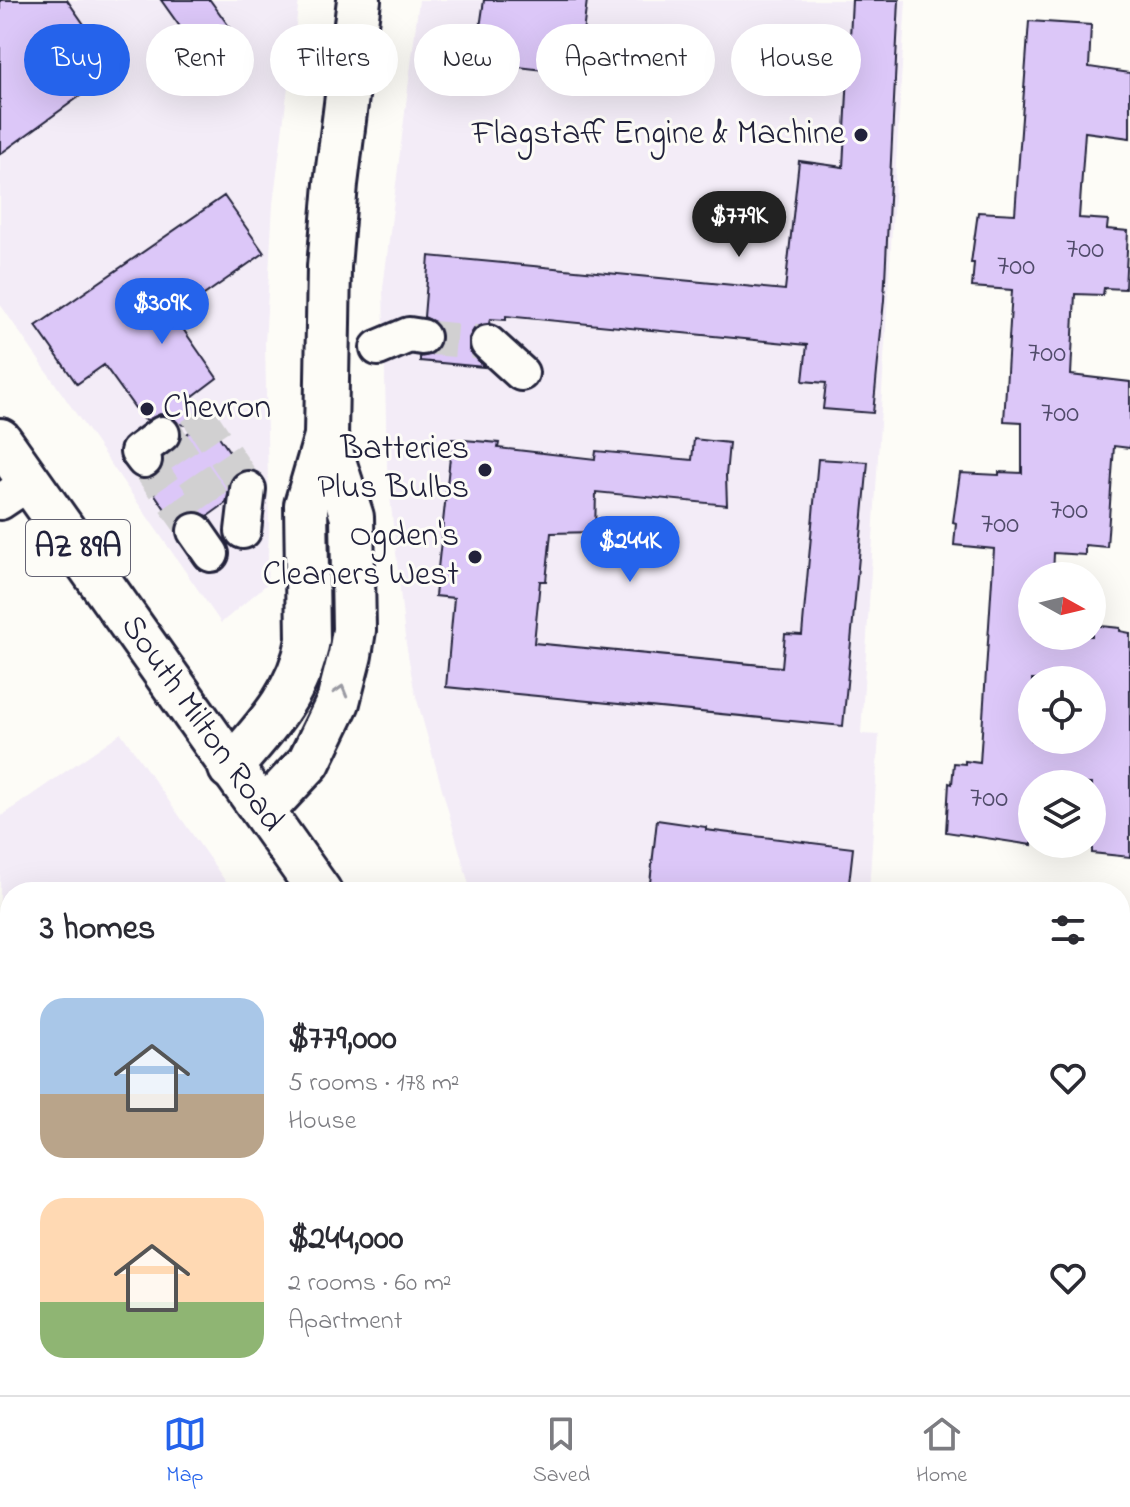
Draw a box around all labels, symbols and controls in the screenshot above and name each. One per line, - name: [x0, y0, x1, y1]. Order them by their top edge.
- chip: Buy: [24, 24, 130, 96]
- chip: Rent: [146, 24, 254, 96]
- chip: Filters: [270, 24, 398, 96]
- chip: New: [414, 24, 520, 96]
- chip: Apartment: [536, 24, 715, 96]
- chip: House: [731, 24, 861, 96]
- place label: Flagstaff Engine & Machine: [471, 110, 846, 160]
- marker: Flagstaff Engine & Machine: [852, 126, 870, 144]
- pin: $779K: [683, 191, 795, 259]
- text: $779K: [710, 198, 768, 236]
- house number: 700: [1066, 228, 1104, 272]
- house number: 700: [997, 245, 1035, 289]
- pin: $309K: [106, 278, 218, 346]
- text: $309K: [133, 285, 191, 323]
- house number: 700: [1028, 332, 1066, 376]
- place label: Chevron: [163, 384, 271, 434]
- house number: 700: [1041, 392, 1079, 436]
- marker: Chevron: [138, 400, 156, 418]
- place label: Batteries Plus Bulbs: [317, 425, 469, 514]
- marker: Batteries Plus Bulbs: [476, 461, 494, 479]
- house number: 700: [1050, 489, 1088, 533]
- house number: 700: [981, 503, 1019, 547]
- place label: Ogden's Cleaners West: [262, 512, 459, 601]
- pin: $244K: [574, 516, 686, 584]
- road number: AZ 89A: [26, 520, 130, 576]
- text: $244K: [599, 523, 661, 561]
- marker: Ogden's Cleaners West: [466, 548, 484, 566]
- north arrow: [1018, 562, 1106, 650]
- map controls: [1018, 562, 1106, 858]
- street label: South Milton Road: [107, 605, 295, 843]
- button: locate: [1018, 666, 1106, 754]
- one-way arrow: [331, 685, 348, 699]
- button: layers: [1018, 770, 1106, 858]
- house number: 700: [970, 777, 1008, 821]
- text: 3 homes: [40, 905, 155, 955]
- icon: filters: [1046, 908, 1090, 952]
- text: $779,000: [288, 1015, 397, 1065]
- icon: home: [104, 1030, 200, 1126]
- icon: heart: [1046, 1056, 1090, 1100]
- text: 5 rooms · 178 m²: [288, 1065, 460, 1103]
- text: House: [288, 1103, 356, 1141]
- text: $244,000: [288, 1215, 403, 1265]
- icon: home: [104, 1230, 200, 1326]
- icon: heart: [1046, 1256, 1090, 1300]
- text: 2 rooms · 60 m²: [288, 1265, 452, 1303]
- text: Apartment: [288, 1303, 402, 1341]
- tab: Map: [163, 1412, 207, 1492]
- tab: Saved: [533, 1412, 590, 1492]
- tab: Home: [916, 1412, 967, 1492]

